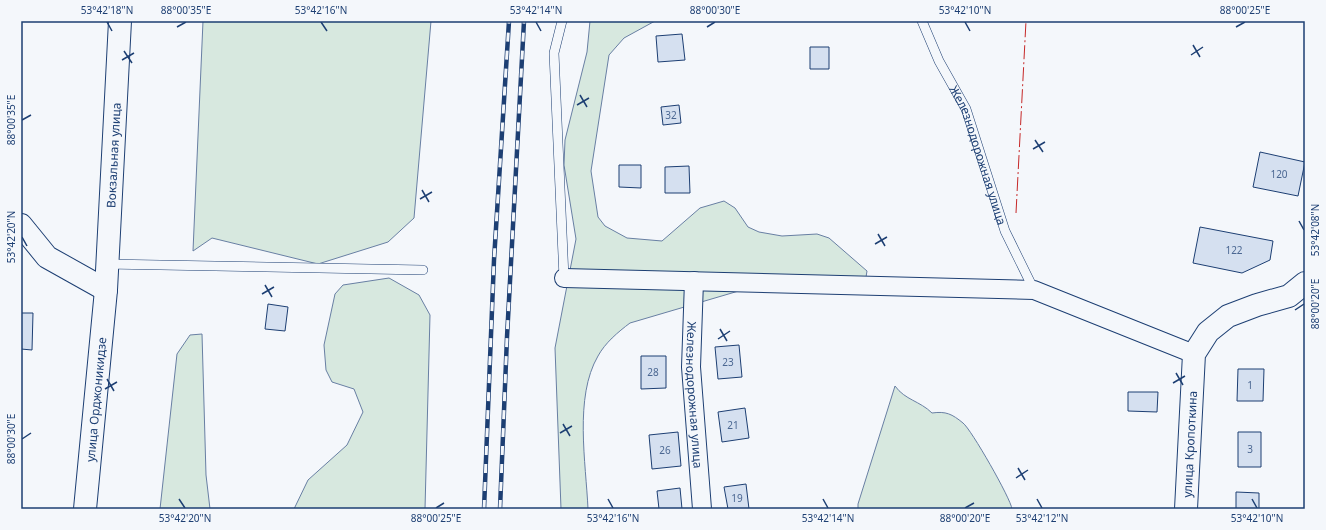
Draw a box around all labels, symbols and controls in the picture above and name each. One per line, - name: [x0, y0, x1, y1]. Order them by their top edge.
- text: 53°42'18"N: [81, 3, 133, 17]
- text: 88°00'35"E: [161, 3, 211, 17]
- text: 53°42'16"N: [295, 3, 347, 17]
- text: 53°42'14"N: [510, 3, 562, 17]
- text: 88°00'30"E: [690, 3, 740, 17]
- text: 53°42'10"N: [939, 3, 991, 17]
- text: 88°00'25"E: [1220, 3, 1270, 17]
- street label: Железнодорожная улица: [946, 82, 1011, 227]
- text: 88°00'35"E: [4, 95, 18, 145]
- street label: Вокзальная улица: [102, 102, 124, 208]
- house number: 32: [665, 108, 677, 122]
- house number: 120: [1270, 167, 1288, 181]
- text: 53°42'08"N: [1308, 204, 1322, 256]
- text: 53°42'20"N: [4, 211, 18, 263]
- house number: 122: [1225, 243, 1243, 257]
- text: 88°00'20"E: [1308, 279, 1322, 329]
- street label: Железнодорожная улица: [682, 321, 707, 469]
- street label: улица Орджоникидзе: [81, 336, 110, 463]
- house number: 23: [722, 355, 734, 369]
- house number: 28: [647, 365, 659, 379]
- house number: 1: [1247, 378, 1253, 392]
- street label: улица Кропоткина: [1178, 390, 1201, 498]
- text: 88°00'30"E: [4, 414, 18, 464]
- house number: 21: [727, 418, 739, 432]
- house number: 3: [1247, 442, 1253, 456]
- house number: 26: [659, 443, 671, 457]
- house number: 19: [731, 491, 743, 505]
- text: 53°42'20"N: [159, 511, 211, 525]
- text: 88°00'25"E: [411, 511, 461, 525]
- text: 53°42'16"N: [587, 511, 639, 525]
- text: 53°42'14"N: [802, 511, 854, 525]
- text: 88°00'20"E: [940, 511, 990, 525]
- text: 53°42'12"N: [1016, 511, 1068, 525]
- text: 53°42'10"N: [1231, 511, 1283, 525]

